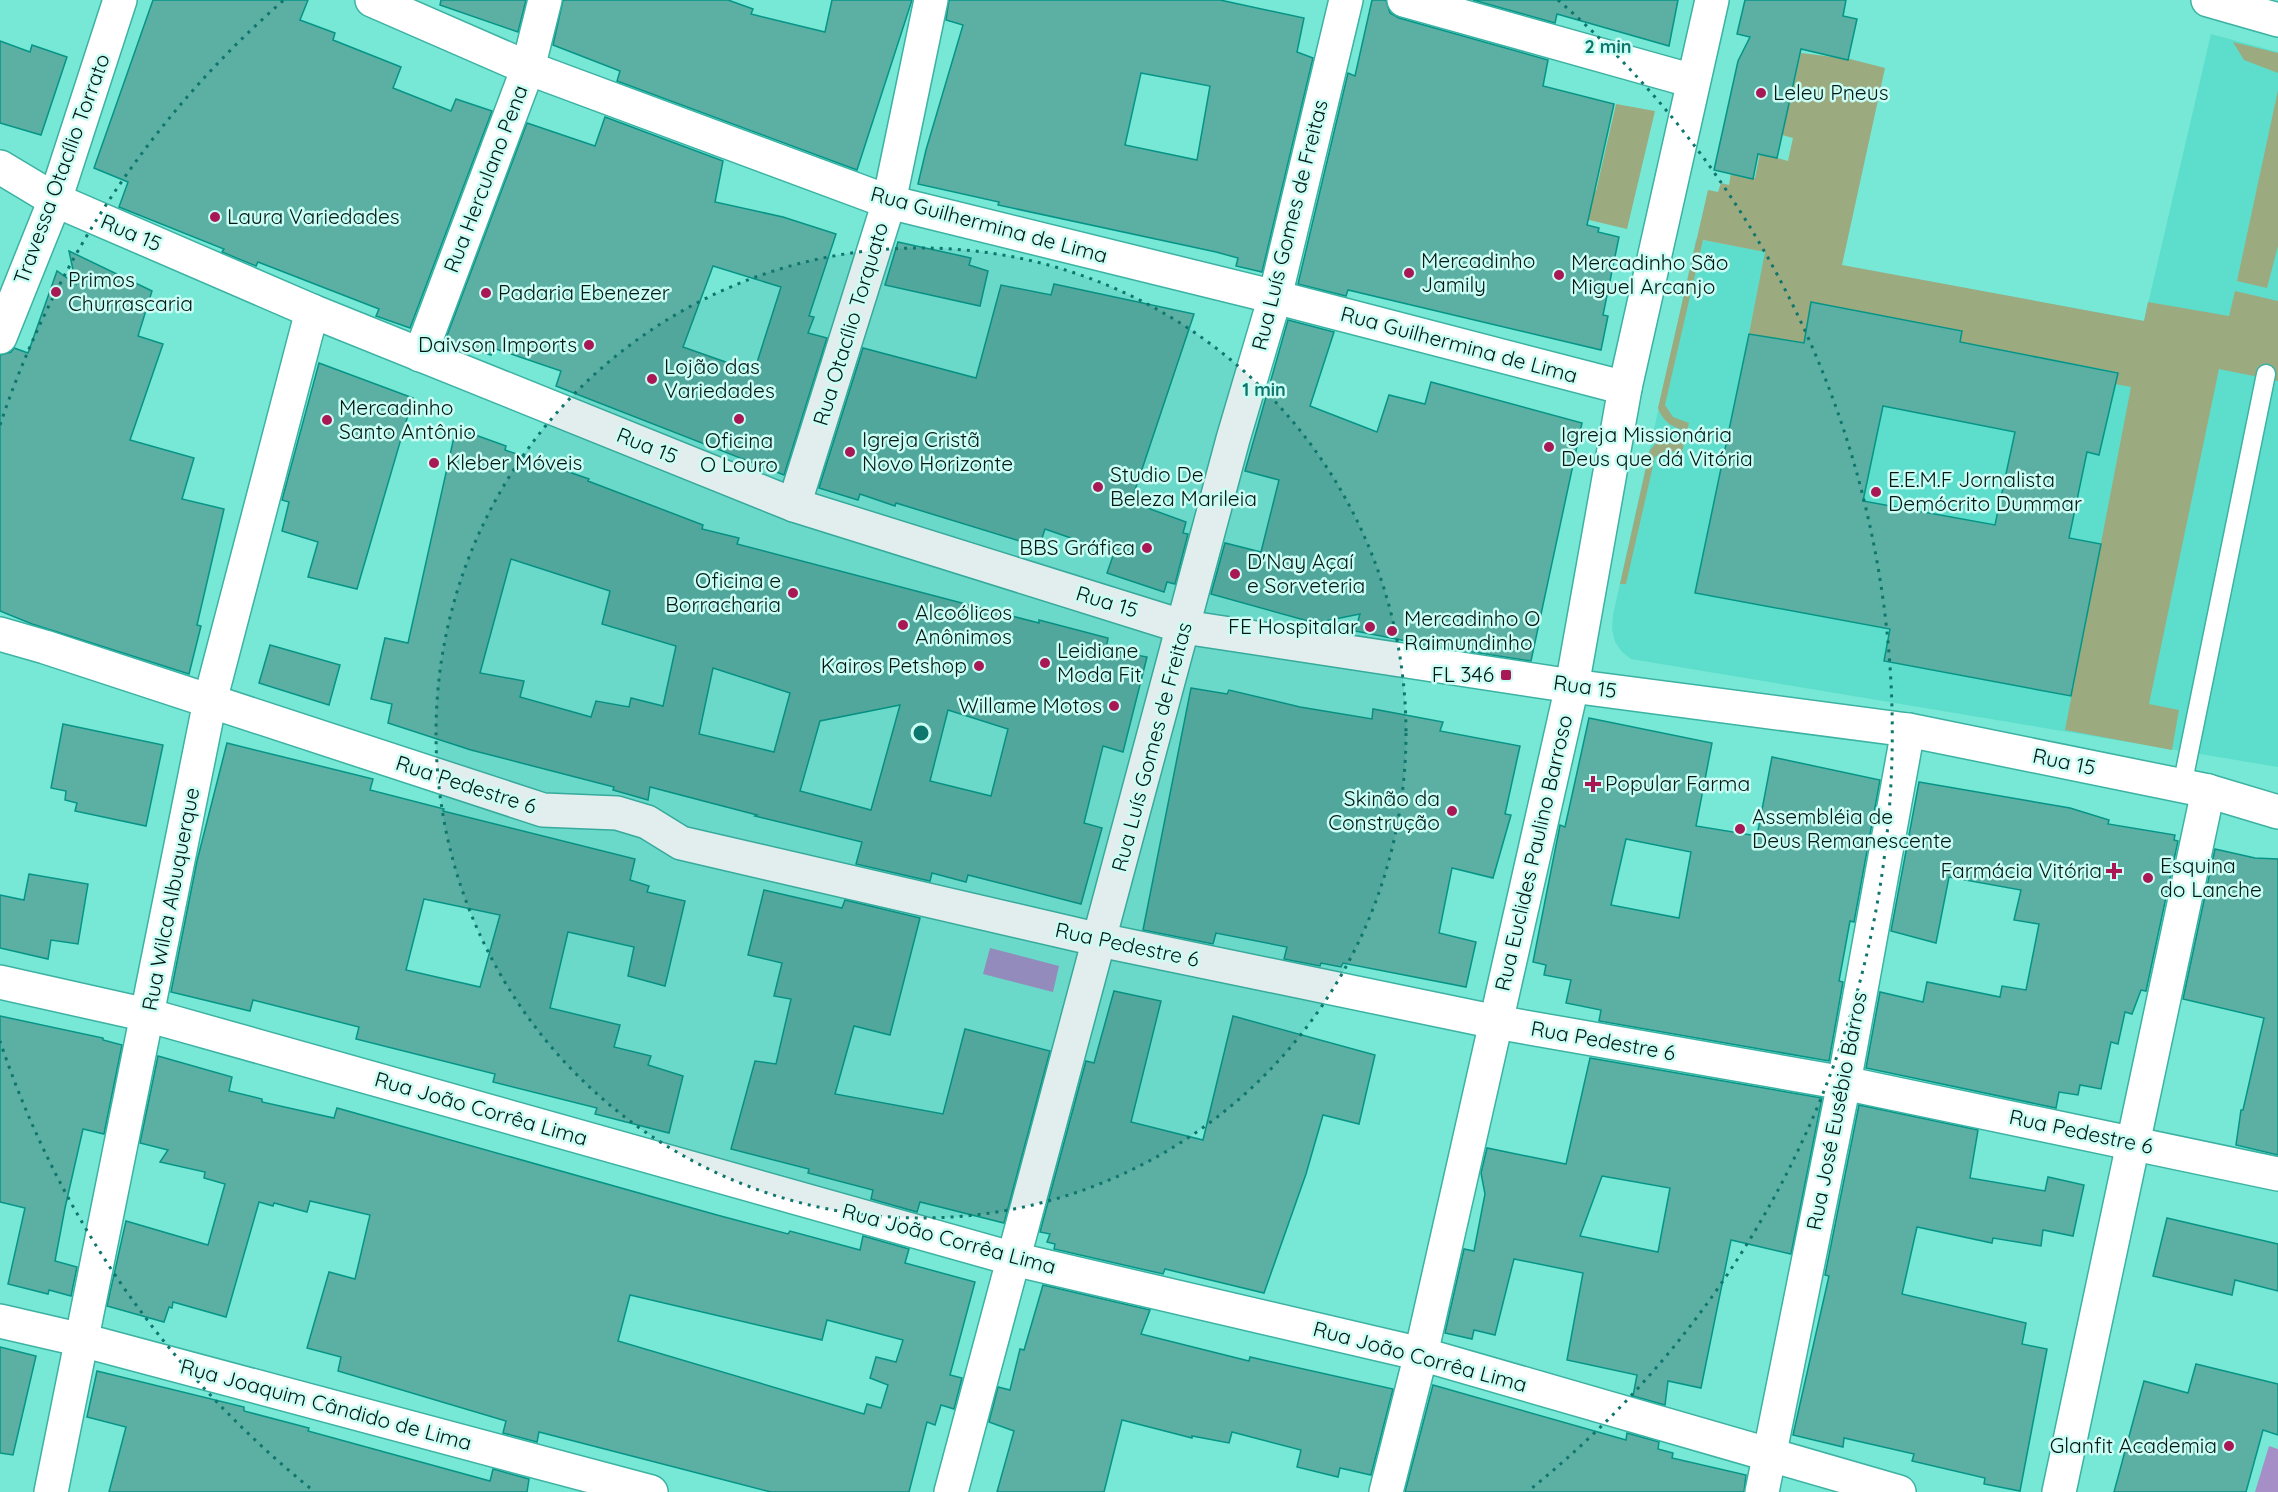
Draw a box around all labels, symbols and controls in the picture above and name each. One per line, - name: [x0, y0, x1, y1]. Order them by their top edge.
- text: 2 min: [1585, 35, 1631, 58]
- street label: Travessa Otacílio Torrato: [7, 50, 115, 287]
- place label: Leleu Pneus: [1773, 79, 1889, 105]
- street label: Rua Herculano Pena: [437, 81, 533, 276]
- marker: Leleu Pneus: [1754, 86, 1768, 100]
- street label: Rua Luís Gomes de Freitas: [1245, 97, 1333, 353]
- street label: Rua Guilhermina de Lima: [868, 180, 1111, 268]
- place label: Laura Variedades: [227, 203, 400, 229]
- street label: Rua 15: [97, 208, 166, 256]
- marker: Laura Variedades: [208, 210, 222, 224]
- street label: Rua Otacílio Torquato: [807, 219, 893, 428]
- place label: Mercadinho Jamily: [1421, 247, 1535, 297]
- place label: Mercadinho São Miguel Arcanjo: [1571, 249, 1728, 299]
- place label: Primos Churrascaria: [68, 266, 193, 316]
- marker: Mercadinho Jamily: [1402, 266, 1416, 280]
- marker: Mercadinho São Miguel Arcanjo: [1552, 268, 1566, 282]
- place label: Padaria Ebenezer: [498, 279, 670, 305]
- marker: Primos Churrascaria: [49, 285, 63, 299]
- marker: Padaria Ebenezer: [479, 286, 493, 300]
- street label: Rua Guilhermina de Lima: [1338, 300, 1581, 388]
- place label: Daivson Imports: [418, 331, 577, 357]
- marker: Daivson Imports: [582, 338, 596, 352]
- place label: Lojão das Variedades: [664, 353, 775, 403]
- marker: Lojão das Variedades: [645, 372, 659, 386]
- text: 1 min: [1242, 378, 1286, 401]
- place label: Mercadinho Santo Antônio: [339, 394, 476, 444]
- marker: Oficina O Louro: [732, 412, 746, 426]
- marker: Mercadinho Santo Antônio: [320, 413, 334, 427]
- street label: Rua 15: [613, 421, 682, 469]
- place label: Igreja Missionária Deus que dá Vitória: [1561, 421, 1753, 471]
- place label: Igreja Cristã Novo Horizonte: [862, 426, 1013, 476]
- place label: Oficina O Louro: [700, 427, 778, 477]
- marker: Igreja Missionária Deus que dá Vitória: [1542, 440, 1556, 454]
- marker: Igreja Cristã Novo Horizonte: [843, 445, 857, 459]
- place label: Kleber Móveis: [446, 449, 582, 475]
- marker: Kleber Móveis: [427, 456, 441, 470]
- place label: Studio De Beleza Marileia: [1110, 461, 1257, 511]
- place label: E.E.M.F Jornalista Demócrito Dummar: [1888, 466, 2082, 516]
- marker: Studio De Beleza Marileia: [1091, 480, 1105, 494]
- marker: E.E.M.F Jornalista Demócrito Dummar: [1869, 485, 1883, 499]
- place label: BBS Gráfica: [1019, 534, 1135, 560]
- marker: BBS Gráfica: [1140, 541, 1154, 555]
- place label: D'Nay Açaí e Sorveteria: [1247, 548, 1365, 598]
- place label: Oficina e Borracharia: [665, 567, 781, 617]
- marker: D'Nay Açaí e Sorveteria: [1228, 567, 1242, 581]
- street label: Rua 15: [1073, 579, 1141, 623]
- marker: Oficina e Borracharia: [786, 586, 800, 600]
- place label: Alcoólicos Anônimos: [915, 599, 1012, 649]
- place label: Mercadinho O Raimundinho: [1404, 605, 1540, 655]
- place label: FE Hospitalar: [1228, 613, 1358, 639]
- marker: Alcoólicos Anônimos: [896, 618, 910, 632]
- street label: Rua Luís Gomes de Freitas: [1105, 619, 1197, 874]
- marker: FE Hospitalar: [1363, 620, 1377, 634]
- marker: Mercadinho O Raimundinho: [1385, 624, 1399, 638]
- place label: Leidiane Moda Fit: [1057, 637, 1142, 687]
- place label: Kairos Petshop: [821, 652, 967, 678]
- marker: Leidiane Moda Fit: [1038, 656, 1052, 670]
- marker: Kairos Petshop: [972, 659, 986, 673]
- place label: FL 346: [1432, 661, 1494, 687]
- marker: FL 346: [1499, 668, 1513, 682]
- street label: Rua 15: [1552, 669, 1618, 703]
- place label: Willame Motos: [958, 692, 1102, 718]
- marker: Willame Motos: [1107, 699, 1121, 713]
- street label: Rua Euclides Paulino Barroso: [1489, 712, 1577, 993]
- centre of rings: [911, 723, 931, 743]
- street label: Rua 15: [2030, 742, 2098, 780]
- street label: Rua Pedestre 6: [393, 749, 540, 819]
- place label: Popular Farma: [1605, 770, 1750, 796]
- marker: Popular Farma: [1586, 777, 1600, 791]
- street label: Rua Wilca Albuquerque: [136, 785, 204, 1013]
- place label: Skinão da Construção: [1328, 785, 1440, 835]
- place label: Assembléia de Deus Remanescente: [1752, 803, 1952, 853]
- marker: Skinão da Construção: [1445, 804, 1459, 818]
- marker: Assembléia de Deus Remanescente: [1733, 822, 1747, 836]
- place label: Esquina do Lanche: [2160, 852, 2262, 902]
- place label: Farmácia Vitória: [1940, 857, 2102, 883]
- marker: Farmácia Vitória: [2107, 864, 2121, 878]
- marker: Esquina do Lanche: [2141, 871, 2155, 885]
- street label: Rua Pedestre 6: [1053, 916, 1202, 972]
- street label: Rua José Eusébio Barros: [1800, 990, 1872, 1232]
- street label: Rua Pedestre 6: [1529, 1014, 1678, 1066]
- street label: Rua João Corrêa Lima: [372, 1065, 591, 1151]
- street label: Rua Pedestre 6: [2007, 1103, 2156, 1159]
- street label: Rua João Corrêa Lima: [840, 1197, 1059, 1279]
- street label: Rua João Corrêa Lima: [1311, 1315, 1530, 1397]
- street label: Rua Joaquim Cândido de Lima: [178, 1353, 475, 1455]
- place label: Glanfit Academia: [2050, 1432, 2217, 1458]
- marker: Glanfit Academia: [2222, 1439, 2236, 1453]

